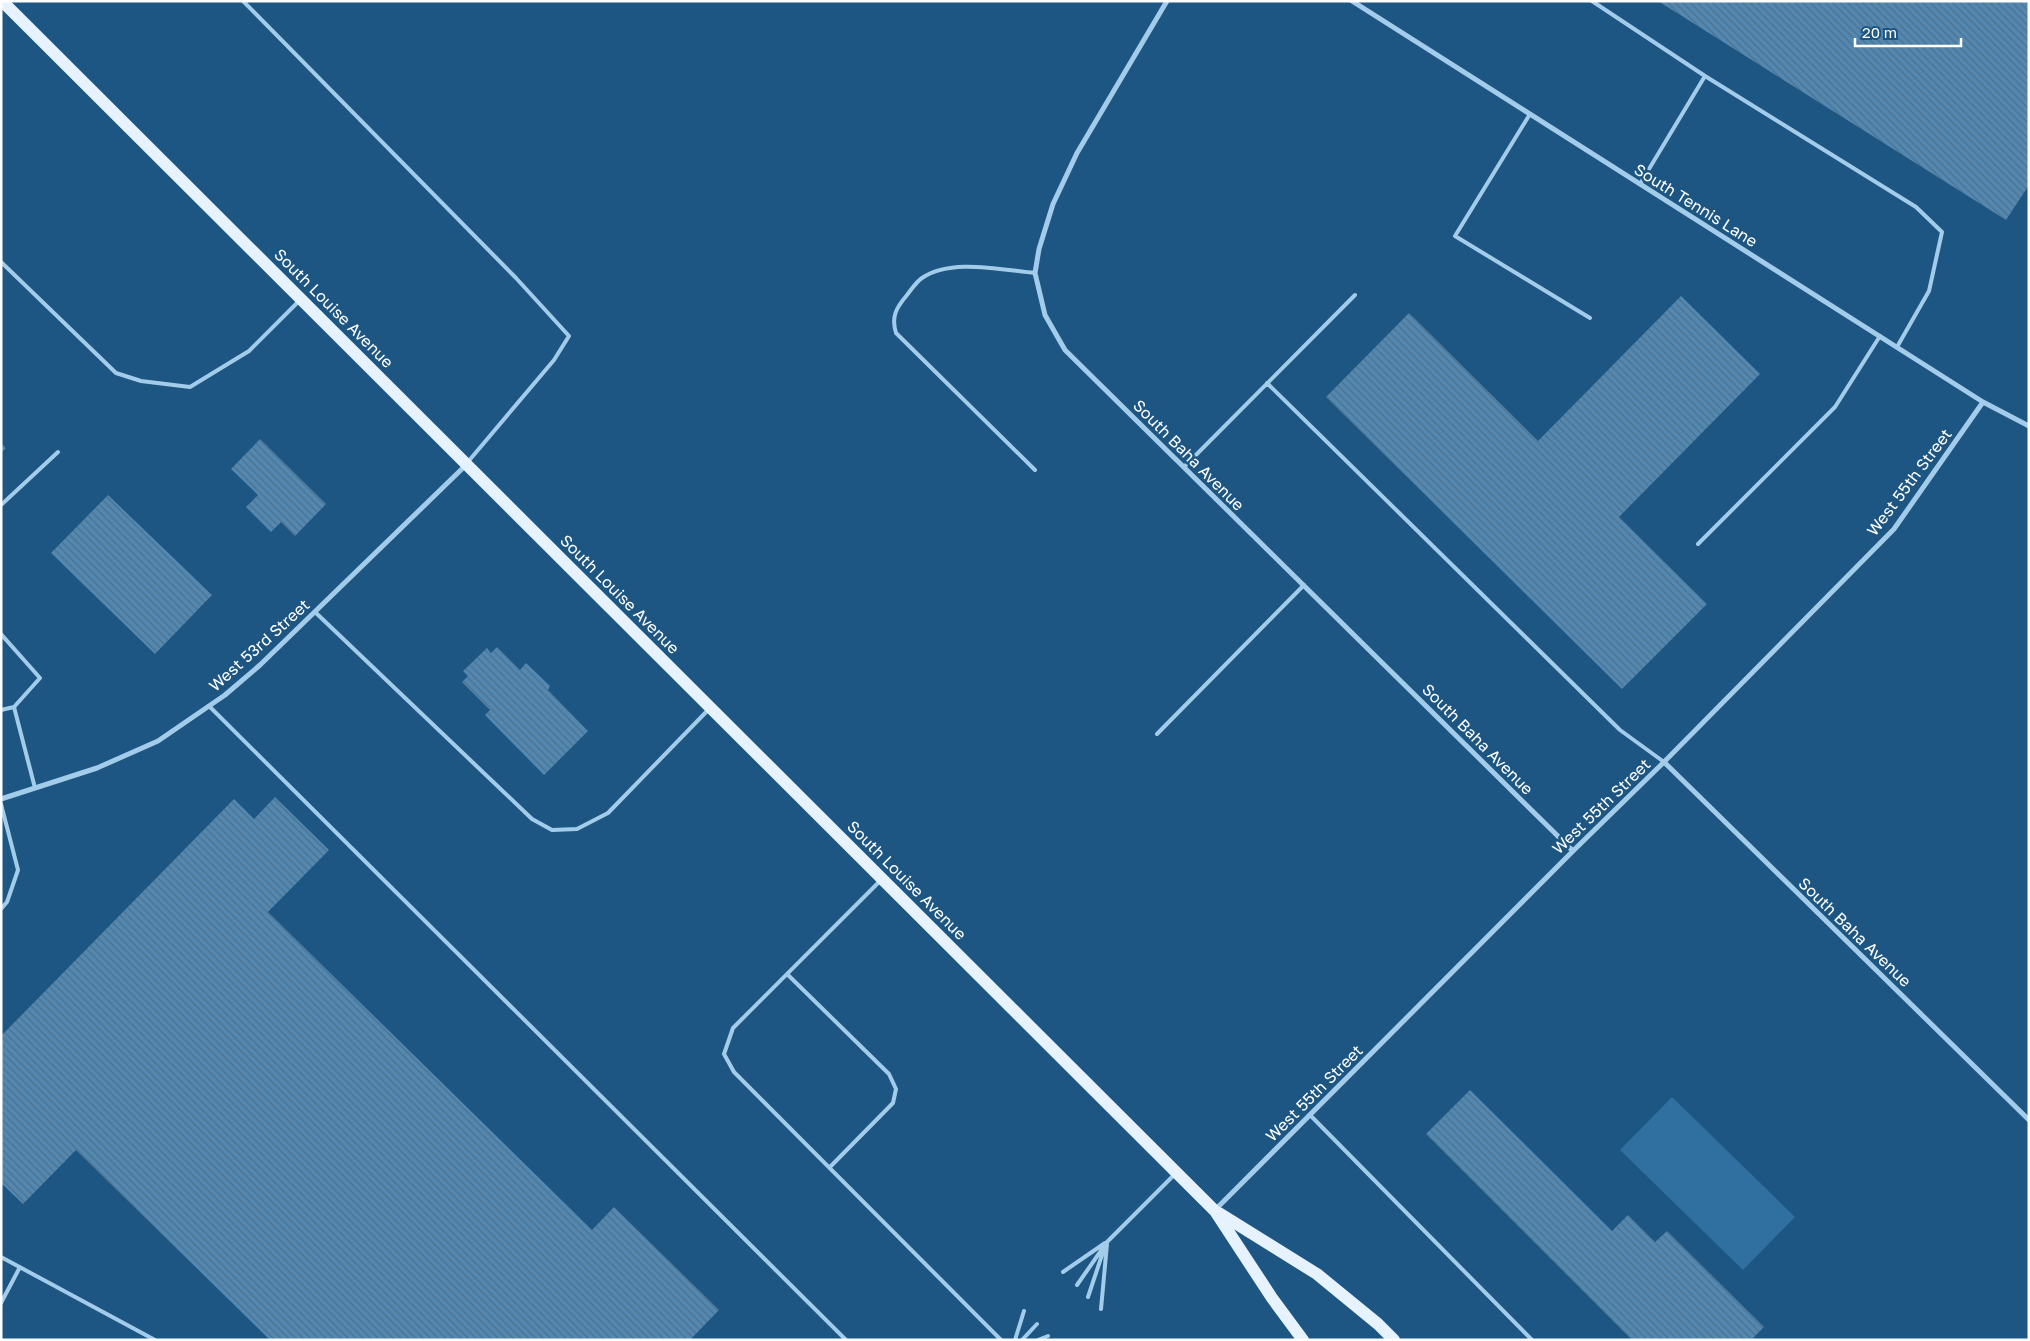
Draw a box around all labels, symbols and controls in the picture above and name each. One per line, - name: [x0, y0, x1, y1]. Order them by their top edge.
- scale bar: [1855, 15, 1961, 47]
- text: 20 m: [1862, 23, 1897, 41]
- street label: South Tennis Lane: [1631, 159, 1761, 251]
- street label: South Louise Avenue: [270, 244, 398, 372]
- street label: South Baha Avenue: [1129, 395, 1249, 515]
- street label: West 55th Street: [1862, 424, 1956, 540]
- street label: South Louise Avenue: [556, 530, 684, 658]
- street label: West 53rd Street: [204, 594, 314, 696]
- street label: South Baha Avenue: [1418, 679, 1538, 799]
- street label: West 55th Street: [1548, 754, 1654, 858]
- street label: South Louise Avenue: [843, 816, 971, 944]
- street label: South Baha Avenue: [1795, 873, 1915, 991]
- street label: West 55th Street: [1261, 1040, 1367, 1146]

